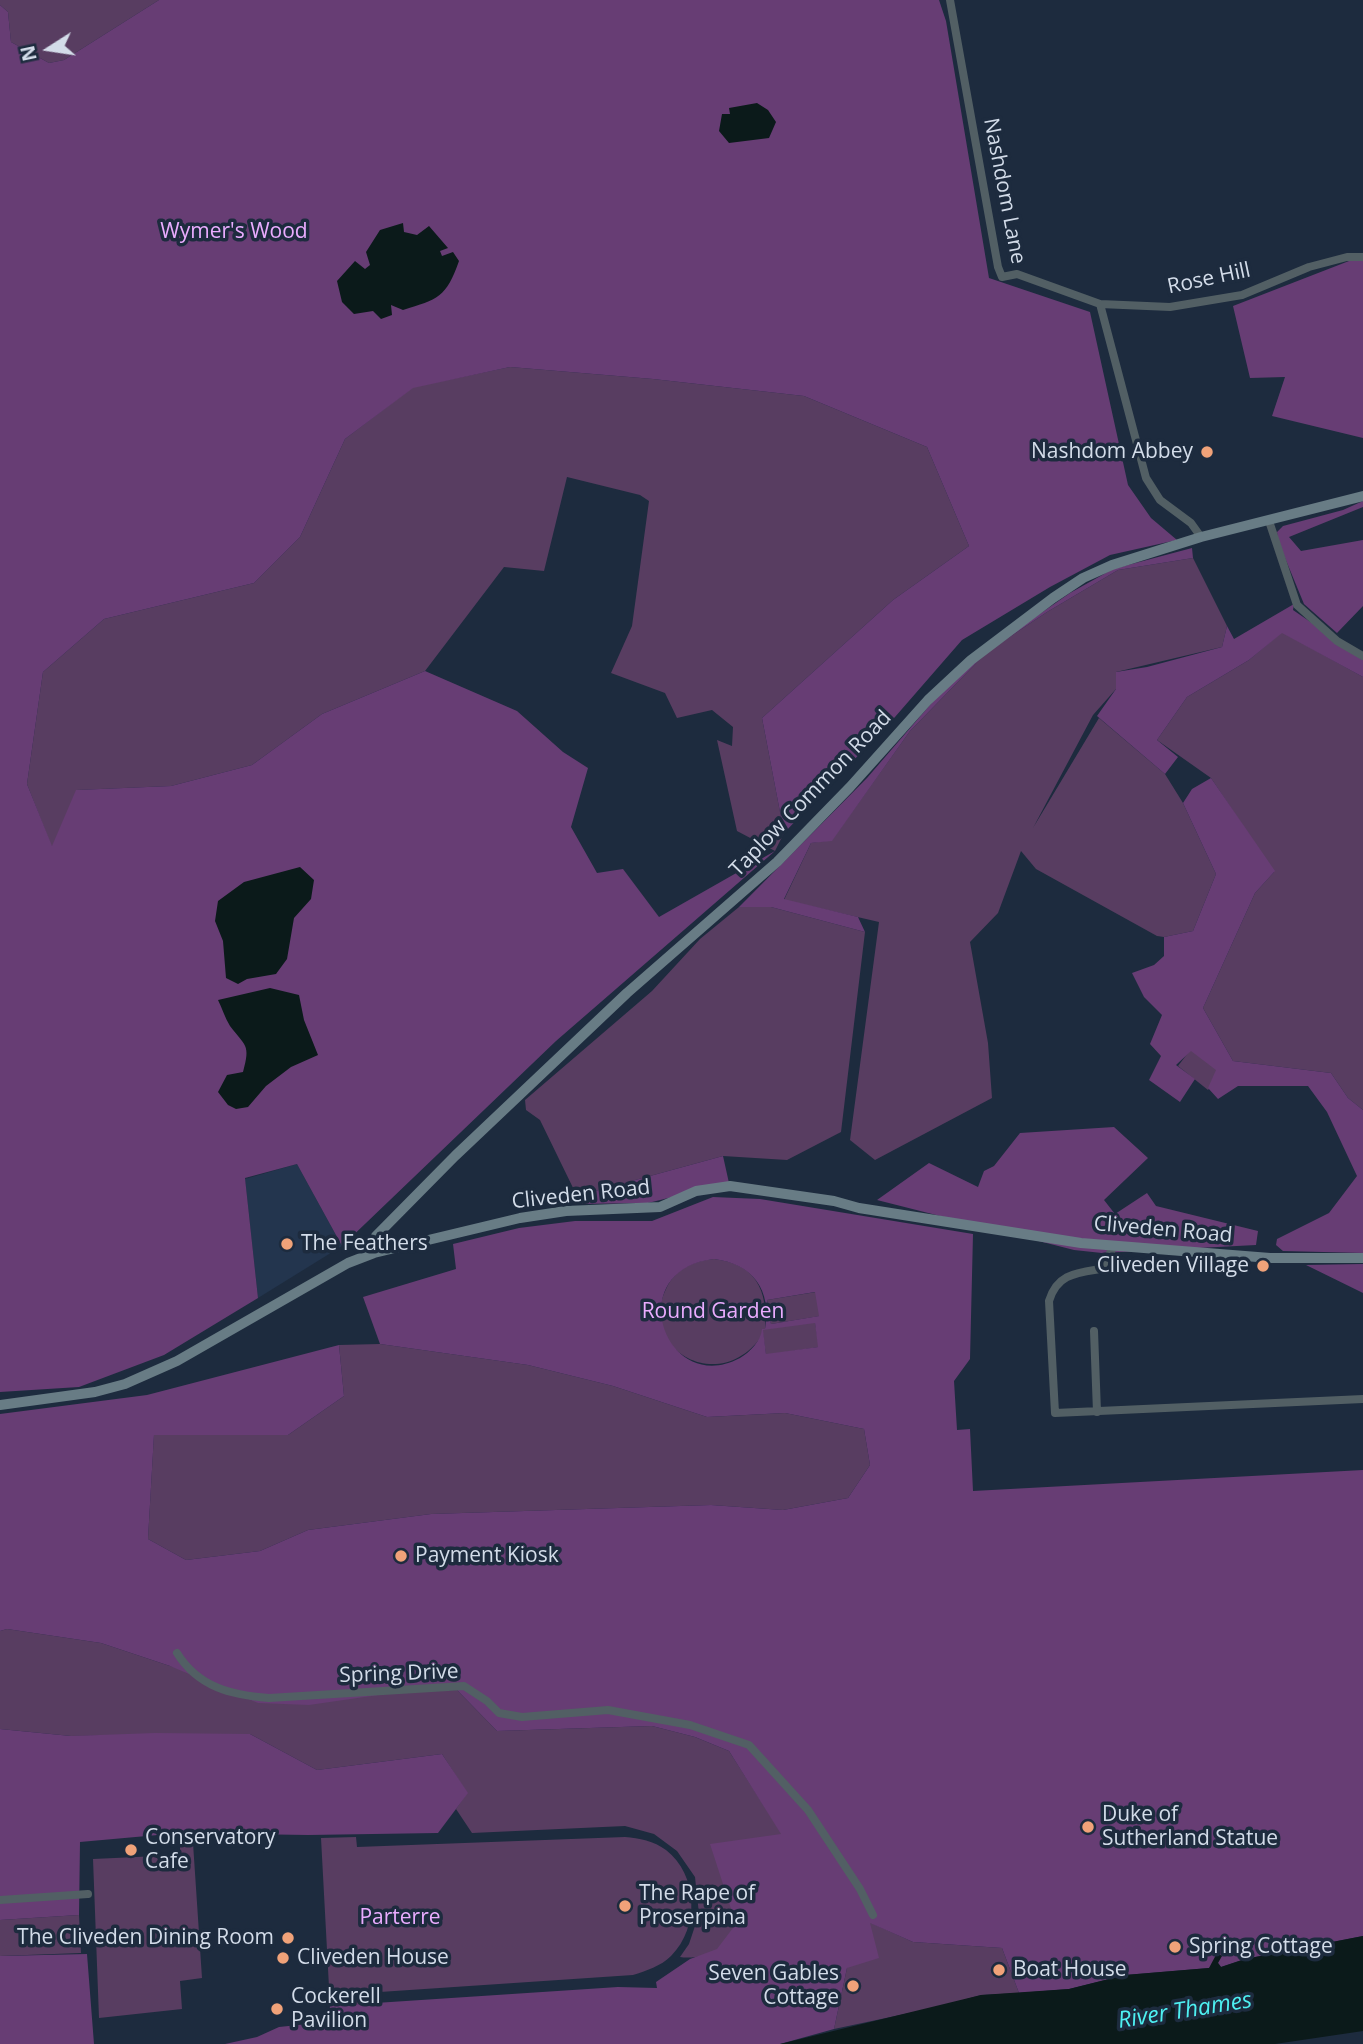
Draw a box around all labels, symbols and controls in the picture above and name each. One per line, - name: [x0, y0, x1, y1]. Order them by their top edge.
- north arrow: [14, 14, 84, 84]
- text: N: [14, 43, 43, 64]
- street label: Nashdom Lane: [978, 116, 1030, 266]
- park label: Wymer's Wood: [160, 219, 308, 245]
- street label: Rose Hill: [1165, 258, 1253, 300]
- place label: Nashdom Abbey: [1031, 439, 1193, 465]
- marker: Nashdom Abbey: [1199, 444, 1215, 460]
- street label: Taplow Common Road: [725, 706, 897, 882]
- street label: Cliveden Road: [510, 1175, 652, 1215]
- street label: Cliveden Road: [1093, 1211, 1233, 1249]
- place label: The Feathers: [301, 1231, 428, 1257]
- marker: The Feathers: [279, 1236, 295, 1252]
- place label: Cliveden Village: [1097, 1253, 1249, 1279]
- marker: Cliveden Village: [1255, 1258, 1271, 1274]
- park label: Round Garden: [642, 1299, 784, 1325]
- place label: Payment Kiosk: [415, 1543, 559, 1569]
- marker: Payment Kiosk: [393, 1548, 409, 1564]
- street label: Spring Drive: [339, 1659, 459, 1689]
- place label: Duke of Sutherland Statue: [1102, 1802, 1278, 1852]
- marker: Duke of Sutherland Statue: [1080, 1819, 1096, 1835]
- place label: Conservatory Cafe: [145, 1825, 276, 1875]
- marker: Conservatory Cafe: [123, 1842, 139, 1858]
- place label: The Rape of Proserpina: [639, 1881, 755, 1931]
- marker: The Rape of Proserpina: [617, 1898, 633, 1914]
- park label: Parterre: [359, 1905, 441, 1931]
- place label: The Cliveden Dining Room: [17, 1925, 274, 1951]
- marker: The Cliveden Dining Room: [280, 1930, 296, 1946]
- place label: Spring Cottage: [1189, 1934, 1333, 1960]
- marker: Spring Cottage: [1167, 1939, 1183, 1955]
- place label: Cliveden House: [297, 1945, 449, 1971]
- marker: Cliveden House: [275, 1950, 291, 1966]
- place label: Boat House: [1013, 1957, 1127, 1983]
- place label: Seven Gables Cottage: [708, 1961, 839, 2011]
- marker: Boat House: [991, 1962, 1007, 1978]
- marker: Seven Gables Cottage: [845, 1978, 861, 1994]
- place label: Cockerell Pavilion: [291, 1984, 381, 2034]
- water label: River Thames: [1116, 1987, 1254, 2035]
- marker: Cockerell Pavilion: [269, 2001, 285, 2017]

